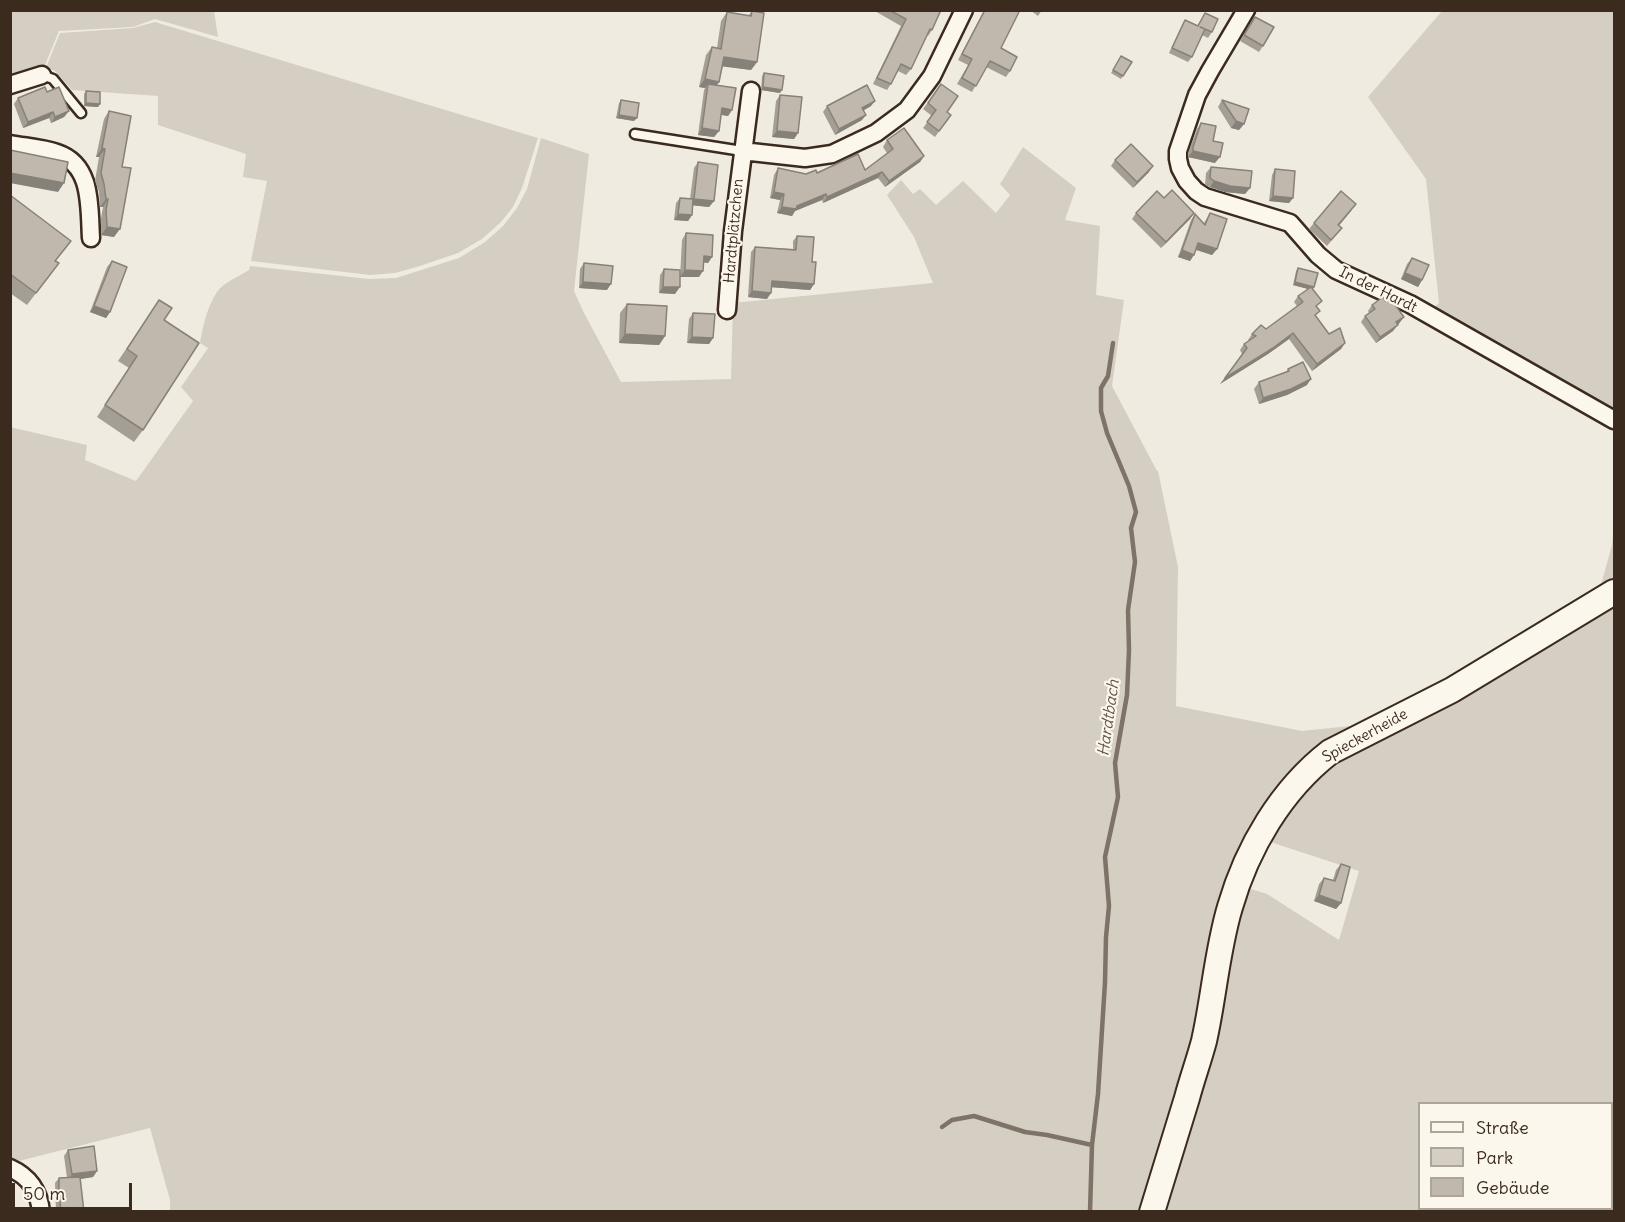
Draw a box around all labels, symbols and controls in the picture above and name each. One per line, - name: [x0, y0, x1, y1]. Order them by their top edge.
- street label: Hardtplätzchen: [720, 178, 748, 284]
- street label: In der Hardt: [1336, 263, 1420, 317]
- water label: Hardtbach: [1094, 679, 1124, 757]
- street label: Spieckerheide: [1319, 705, 1411, 767]
- legend: [1418, 1102, 1613, 1210]
- text: Straße: [1476, 1116, 1529, 1139]
- text: Park: [1476, 1146, 1513, 1169]
- scale bar: [15, 1171, 135, 1209]
- text: Gebäude: [1476, 1176, 1549, 1199]
- text: 50 m: [23, 1182, 65, 1205]

